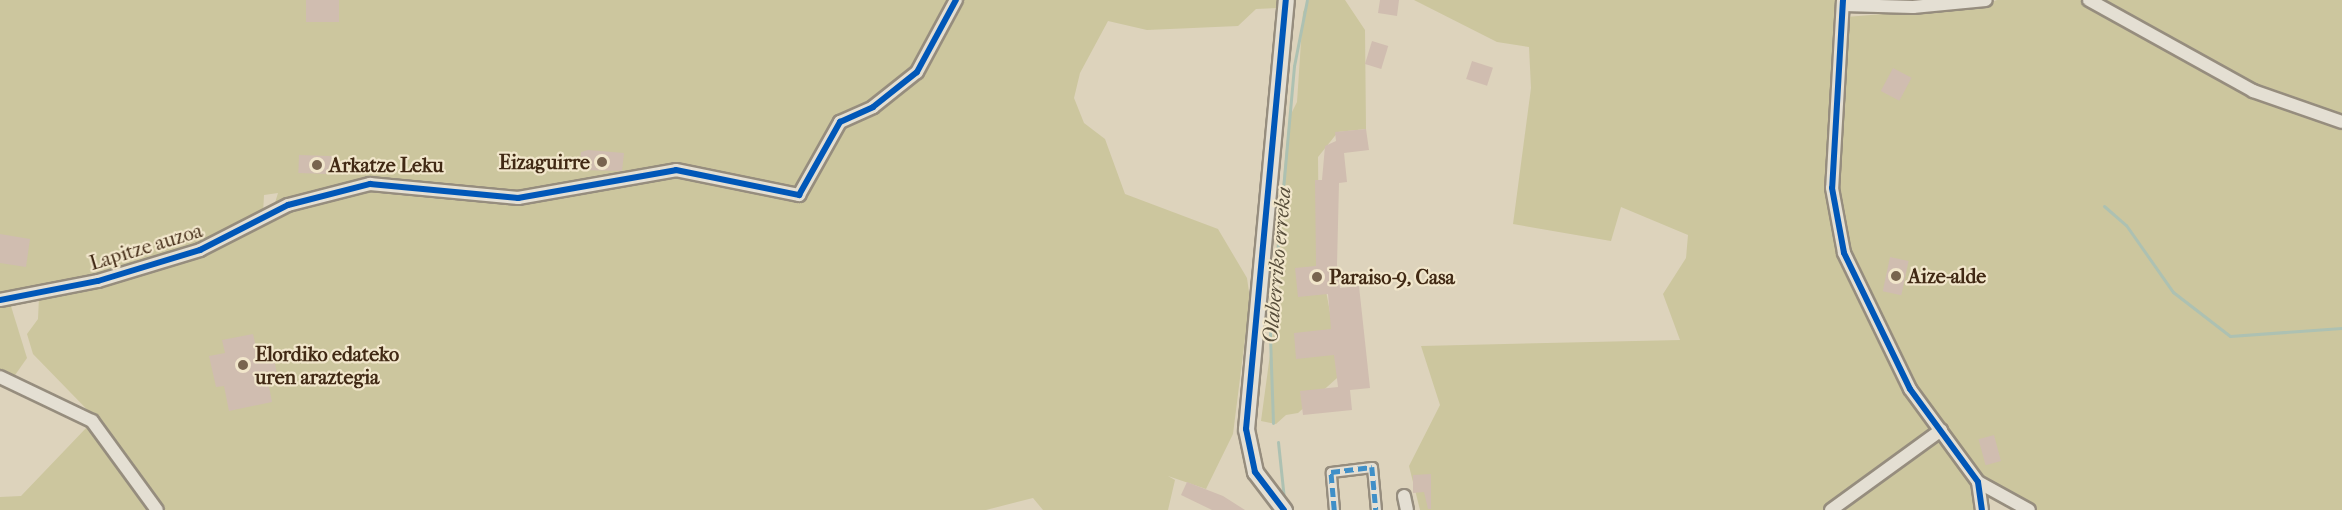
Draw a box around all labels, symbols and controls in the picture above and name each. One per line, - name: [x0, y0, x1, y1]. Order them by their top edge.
- place label: Eizaguirre: [499, 150, 590, 174]
- place label: Arkatze Leku: [329, 153, 444, 177]
- marker: Eizaguirre: [595, 155, 609, 169]
- marker: Arkatze Leku: [310, 158, 324, 172]
- water label: Olaberriko erreka: [1258, 186, 1296, 344]
- street label: Lapitze auzoa: [87, 218, 205, 276]
- place label: Aize-alde: [1908, 264, 1986, 288]
- place label: Paraiso-9, Casa: [1329, 265, 1455, 289]
- marker: Aize-alde: [1889, 269, 1903, 283]
- marker: Paraiso-9, Casa: [1310, 270, 1324, 284]
- place label: Elordiko edateko uren araztegia: [255, 342, 399, 389]
- marker: Elordiko edateko uren araztegia: [236, 358, 250, 372]

